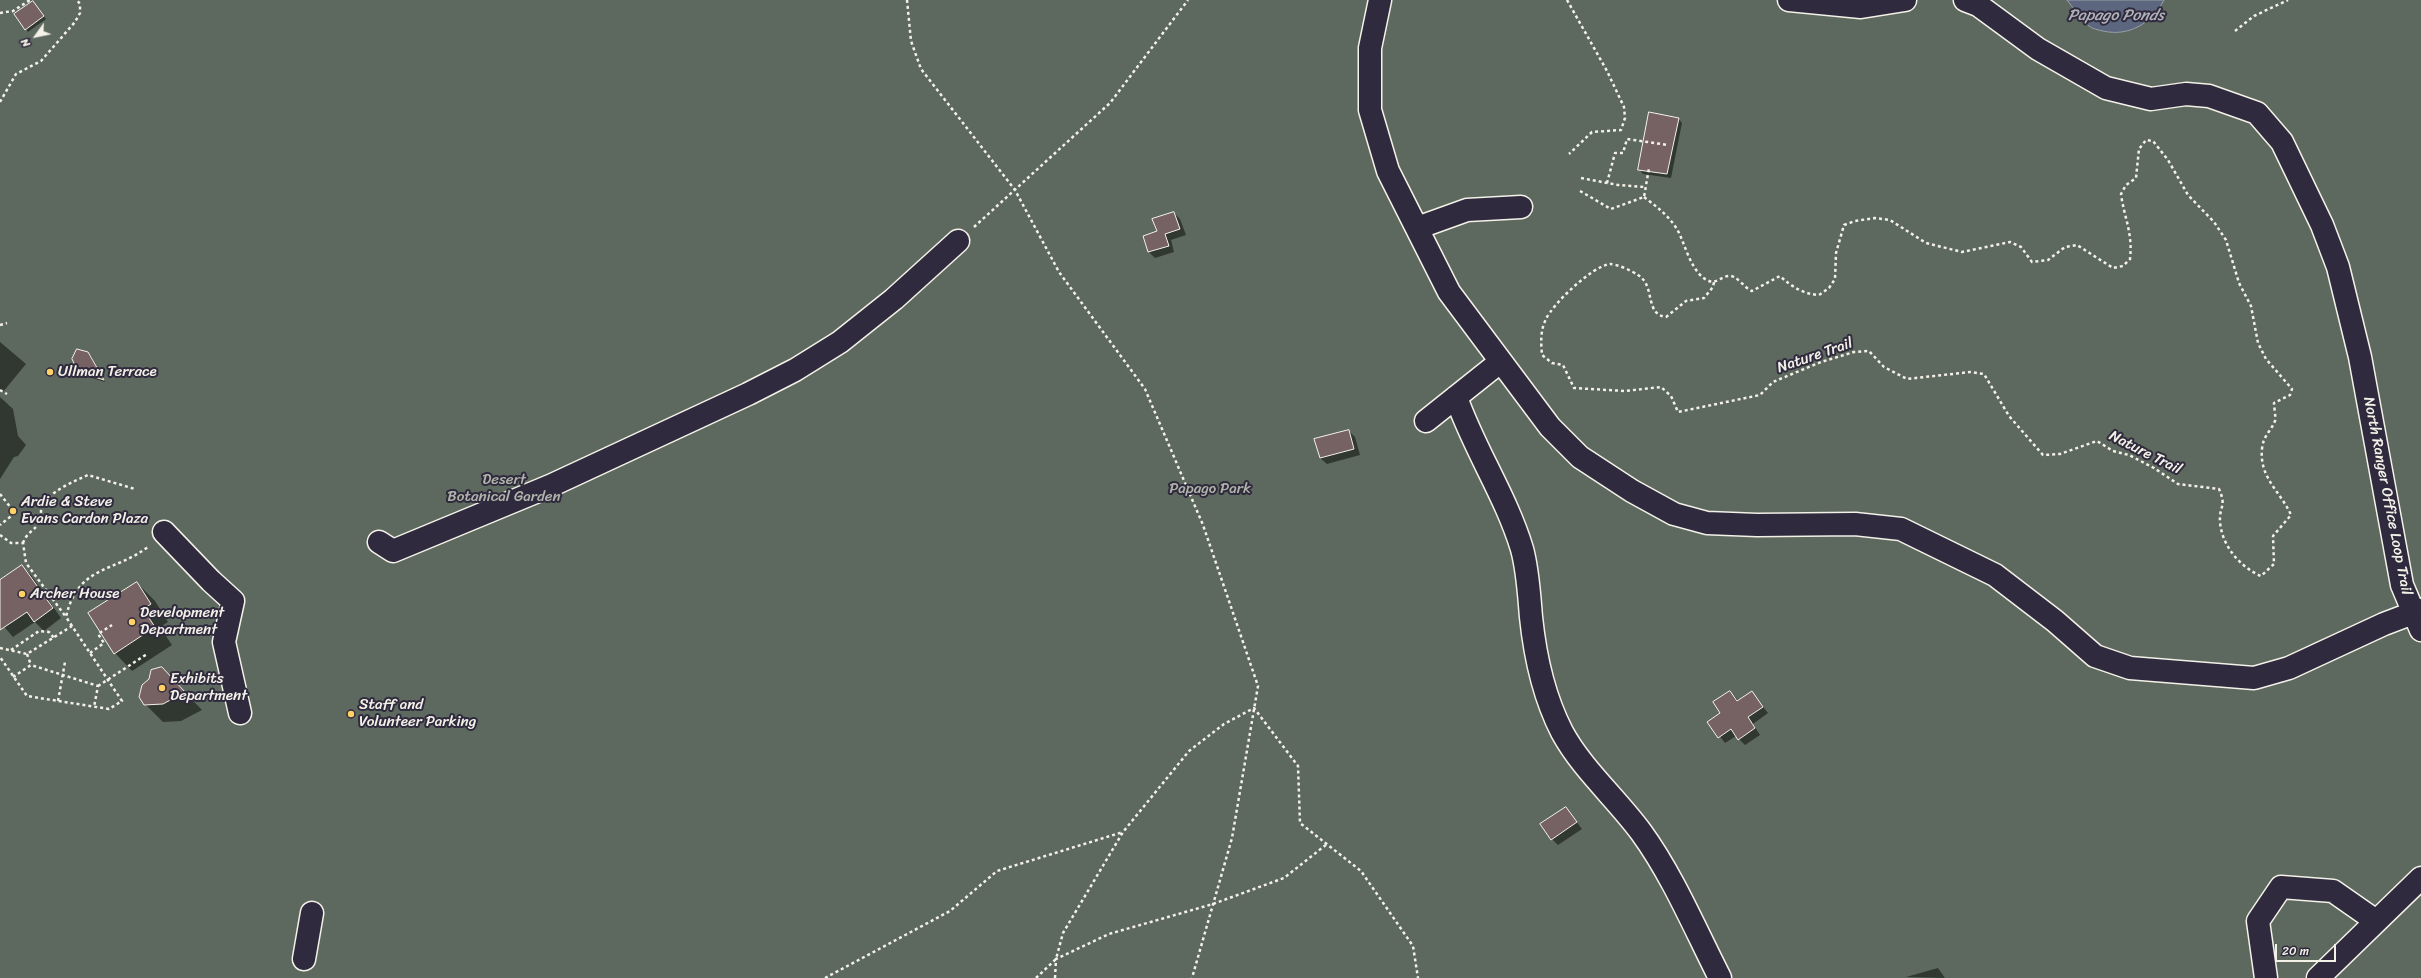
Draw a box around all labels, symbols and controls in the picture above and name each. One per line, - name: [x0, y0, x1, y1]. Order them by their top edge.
- water label: Papago Ponds: [2068, 6, 2164, 26]
- north arrow: [16, 16, 56, 56]
- text: N: [15, 34, 36, 51]
- street label: Nature Trail: [1775, 335, 1855, 377]
- place label: Ullman Terrace: [58, 363, 157, 381]
- marker: Ullman Terrace: [45, 367, 55, 377]
- street label: North Ranger Office Loop Trail: [2359, 395, 2415, 597]
- street label: Nature Trail: [2106, 427, 2184, 479]
- park label: Desert Botanical Garden: [447, 471, 561, 506]
- park label: Papago Park: [1169, 480, 1251, 498]
- place label: Ardie & Steve Evans Cardon Plaza: [21, 493, 148, 528]
- marker: Ardie & Steve Evans Cardon Plaza: [8, 506, 18, 516]
- place label: Archer House: [30, 585, 120, 603]
- marker: Archer House: [17, 589, 27, 599]
- place label: Development Department: [140, 604, 224, 639]
- marker: Development Department: [127, 617, 137, 627]
- place label: Exhibits Department: [170, 670, 247, 705]
- marker: Exhibits Department: [157, 683, 167, 693]
- place label: Staff and Volunteer Parking: [359, 696, 476, 731]
- marker: Staff and Volunteer Parking: [346, 709, 356, 719]
- scale bar: [2277, 936, 2338, 962]
- text: 20 m: [2282, 940, 2309, 962]

